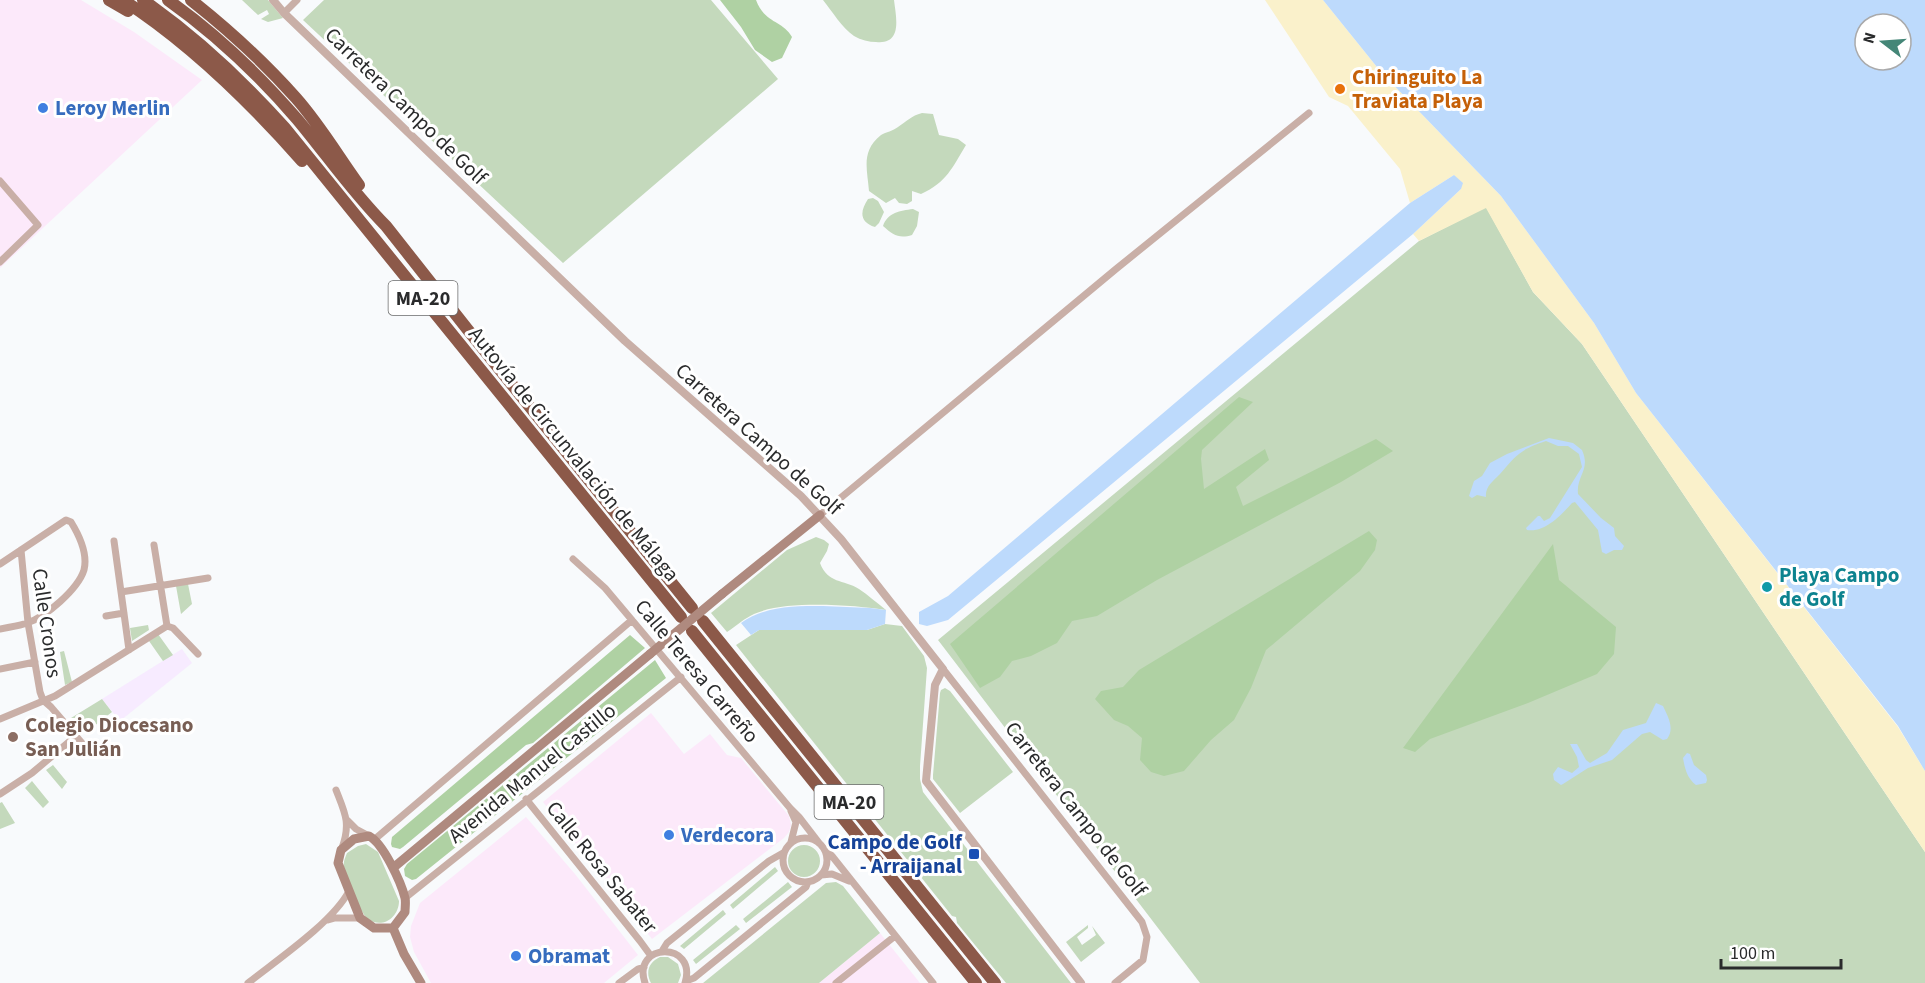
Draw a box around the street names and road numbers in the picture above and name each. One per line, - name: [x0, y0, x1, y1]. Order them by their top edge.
- street label: Carretera Campo de Golf: [318, 20, 494, 192]
- road number: MA-20: [388, 281, 458, 315]
- street label: Autovía de Circunvalación de Málaga: [462, 320, 686, 588]
- street label: Carretera Campo de Golf: [669, 356, 850, 523]
- street label: Calle Cronos: [24, 566, 70, 680]
- street label: Calle Teresa Carreño: [628, 593, 766, 749]
- street label: Avenida Manuel Castillo: [442, 696, 622, 850]
- street label: Carretera Campo de Golf: [998, 715, 1155, 904]
- road number: MA-20: [814, 785, 884, 819]
- street label: Calle Rosa Sabater: [539, 794, 665, 940]

